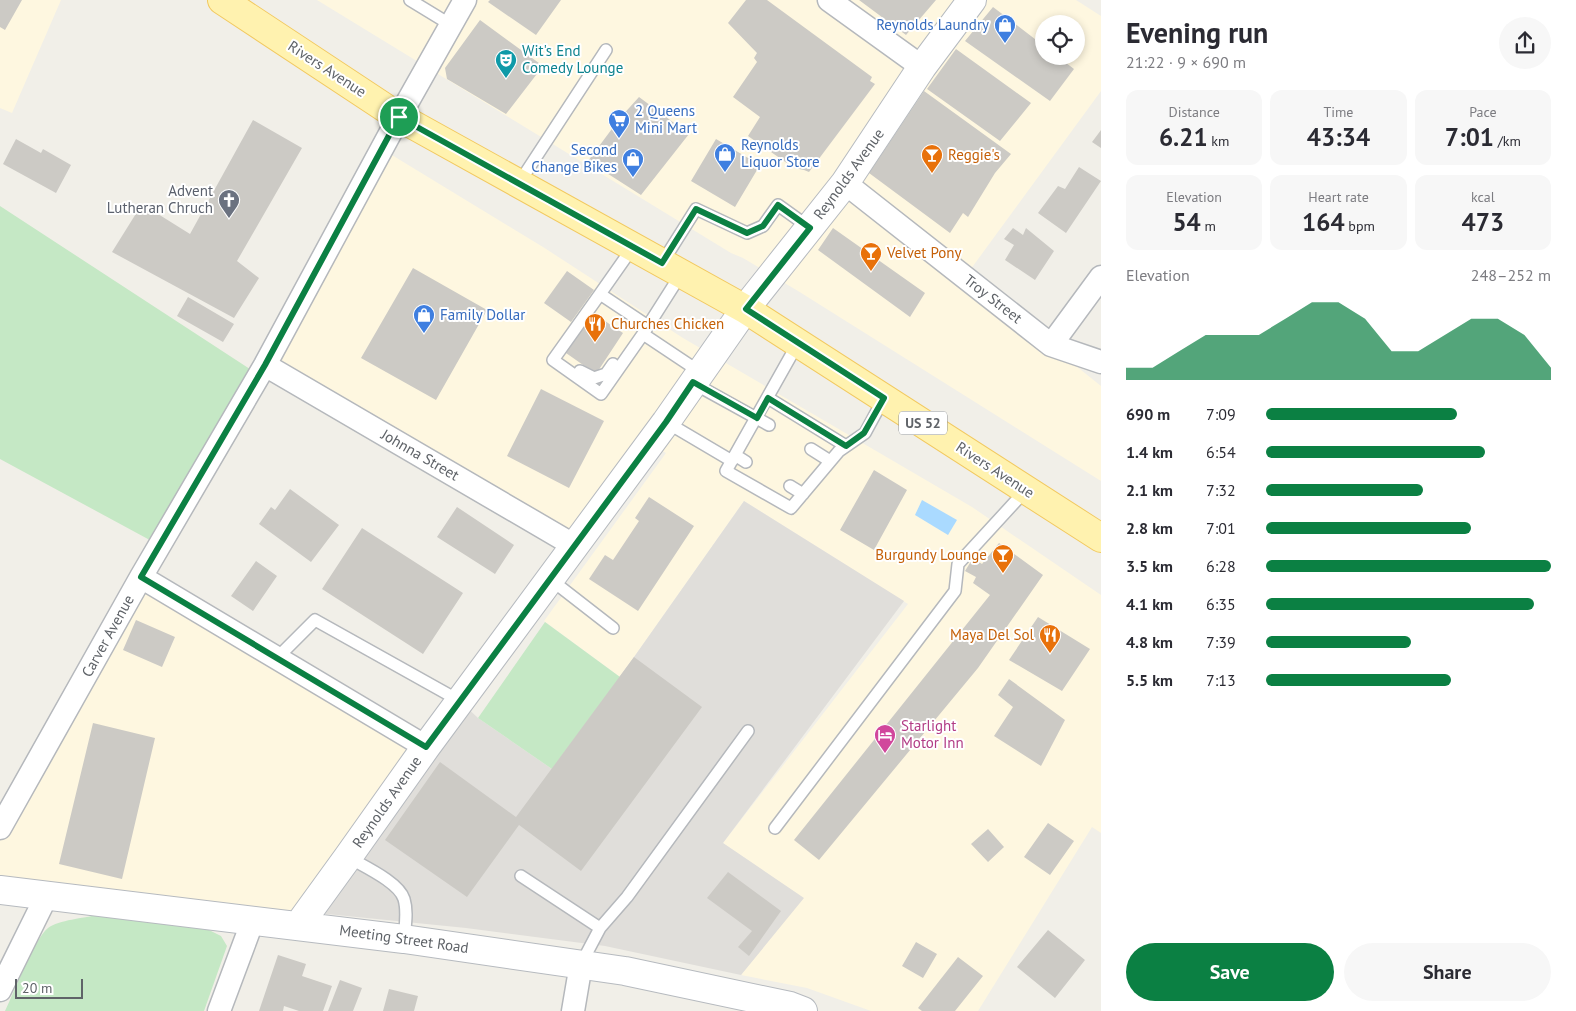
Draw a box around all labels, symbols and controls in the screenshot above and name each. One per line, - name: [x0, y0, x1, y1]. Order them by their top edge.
- shop icon: Reynolds Laundry: [993, 13, 1017, 44]
- text: Evening run: [1126, 14, 1268, 51]
- place label: Reynolds Laundry: [876, 15, 989, 34]
- map controls: [1035, 15, 1085, 65]
- button: locate: [1035, 15, 1085, 65]
- button: share: [1499, 17, 1551, 69]
- street label: Rivers Avenue: [285, 36, 370, 101]
- place label: Wit's End Comedy Lounge: [522, 41, 623, 77]
- theatre icon: Wit's End Comedy Lounge: [494, 48, 518, 79]
- text: 21:22 · 9 × 690 m: [1126, 52, 1246, 72]
- pin: [378, 96, 420, 138]
- place label: 2 Queens Mini Mart: [635, 101, 697, 137]
- icon: arrive: [385, 103, 413, 131]
- text: Distance: [1169, 103, 1220, 121]
- text: Time: [1323, 103, 1354, 121]
- text: Pace: [1469, 103, 1497, 121]
- supermarket icon: 2 Queens Mini Mart: [607, 108, 631, 139]
- text: 6.21: [1159, 121, 1208, 153]
- text: 43:34: [1307, 121, 1370, 153]
- text: 7:01: [1445, 121, 1494, 153]
- street label: Reynolds Avenue: [809, 124, 888, 223]
- text: km: [1208, 132, 1229, 150]
- text: /km: [1494, 132, 1521, 150]
- place label: Reynolds Liquor Store: [741, 135, 820, 171]
- place label: Second Change Bikes: [531, 140, 617, 176]
- shop icon: Reynolds Liquor Store: [713, 142, 737, 173]
- bar icon: Reggie's: [920, 143, 944, 174]
- place label: Reggie's: [948, 145, 1000, 164]
- shop icon: Second Change Bikes: [621, 147, 645, 178]
- place label: Advent Lutheran Chruch: [107, 181, 213, 217]
- church icon: Advent Lutheran Chruch: [217, 188, 241, 219]
- text: Elevation: [1166, 188, 1222, 206]
- text: Heart rate: [1308, 188, 1369, 206]
- text: kcal: [1471, 188, 1495, 206]
- text: 54: [1172, 206, 1201, 238]
- text: 164: [1302, 206, 1345, 238]
- text: 473: [1462, 206, 1504, 238]
- text: m: [1201, 217, 1216, 235]
- text: bpm: [1345, 217, 1375, 235]
- bar icon: Velvet Pony: [859, 241, 883, 272]
- place label: Velvet Pony: [886, 243, 962, 262]
- text: Elevation: [1126, 265, 1190, 285]
- text: 248–252 m: [1471, 265, 1551, 285]
- street label: Troy Street: [960, 270, 1026, 327]
- shop icon: Family Dollar: [412, 303, 436, 334]
- place label: Family Dollar: [440, 305, 525, 324]
- restaurant icon: Churches Chicken: [583, 312, 607, 343]
- place label: Churches Chicken: [611, 314, 724, 333]
- text: 690 m: [1126, 404, 1170, 424]
- text: 7:09: [1206, 404, 1236, 424]
- road number: US 52: [899, 412, 947, 434]
- street label: Johnna Street: [377, 424, 463, 484]
- street label: Rivers Avenue: [953, 437, 1038, 502]
- text: 1.4 km: [1126, 442, 1173, 462]
- text: 6:54: [1206, 442, 1236, 462]
- text: 2.1 km: [1126, 480, 1173, 500]
- text: 7:32: [1206, 480, 1236, 500]
- text: 2.8 km: [1126, 518, 1173, 538]
- text: 7:01: [1206, 518, 1236, 538]
- bar icon: Burgundy Lounge: [991, 543, 1015, 574]
- place label: Burgundy Lounge: [875, 545, 987, 564]
- text: 3.5 km: [1126, 556, 1173, 576]
- text: 6:28: [1206, 556, 1236, 576]
- street label: Carver Avenue: [77, 591, 138, 680]
- text: 4.1 km: [1126, 594, 1173, 614]
- text: 6:35: [1206, 594, 1236, 614]
- restaurant icon: Maya Del Sol: [1038, 623, 1062, 654]
- place label: Maya Del Sol: [950, 625, 1035, 644]
- text: 4.8 km: [1126, 632, 1173, 652]
- text: 7:39: [1206, 632, 1236, 652]
- text: 5.5 km: [1126, 670, 1173, 690]
- text: 7:13: [1206, 670, 1236, 690]
- place label: Starlight Motor Inn: [901, 716, 964, 752]
- hotel icon: Starlight Motor Inn: [873, 723, 897, 754]
- street label: Reynolds Avenue: [348, 752, 425, 851]
- street label: Meeting Street Road: [338, 920, 470, 957]
- button: Save: [1126, 943, 1334, 1001]
- button: Share: [1344, 943, 1551, 1001]
- scale bar: [15, 976, 82, 999]
- text: 20 m: [22, 979, 52, 997]

